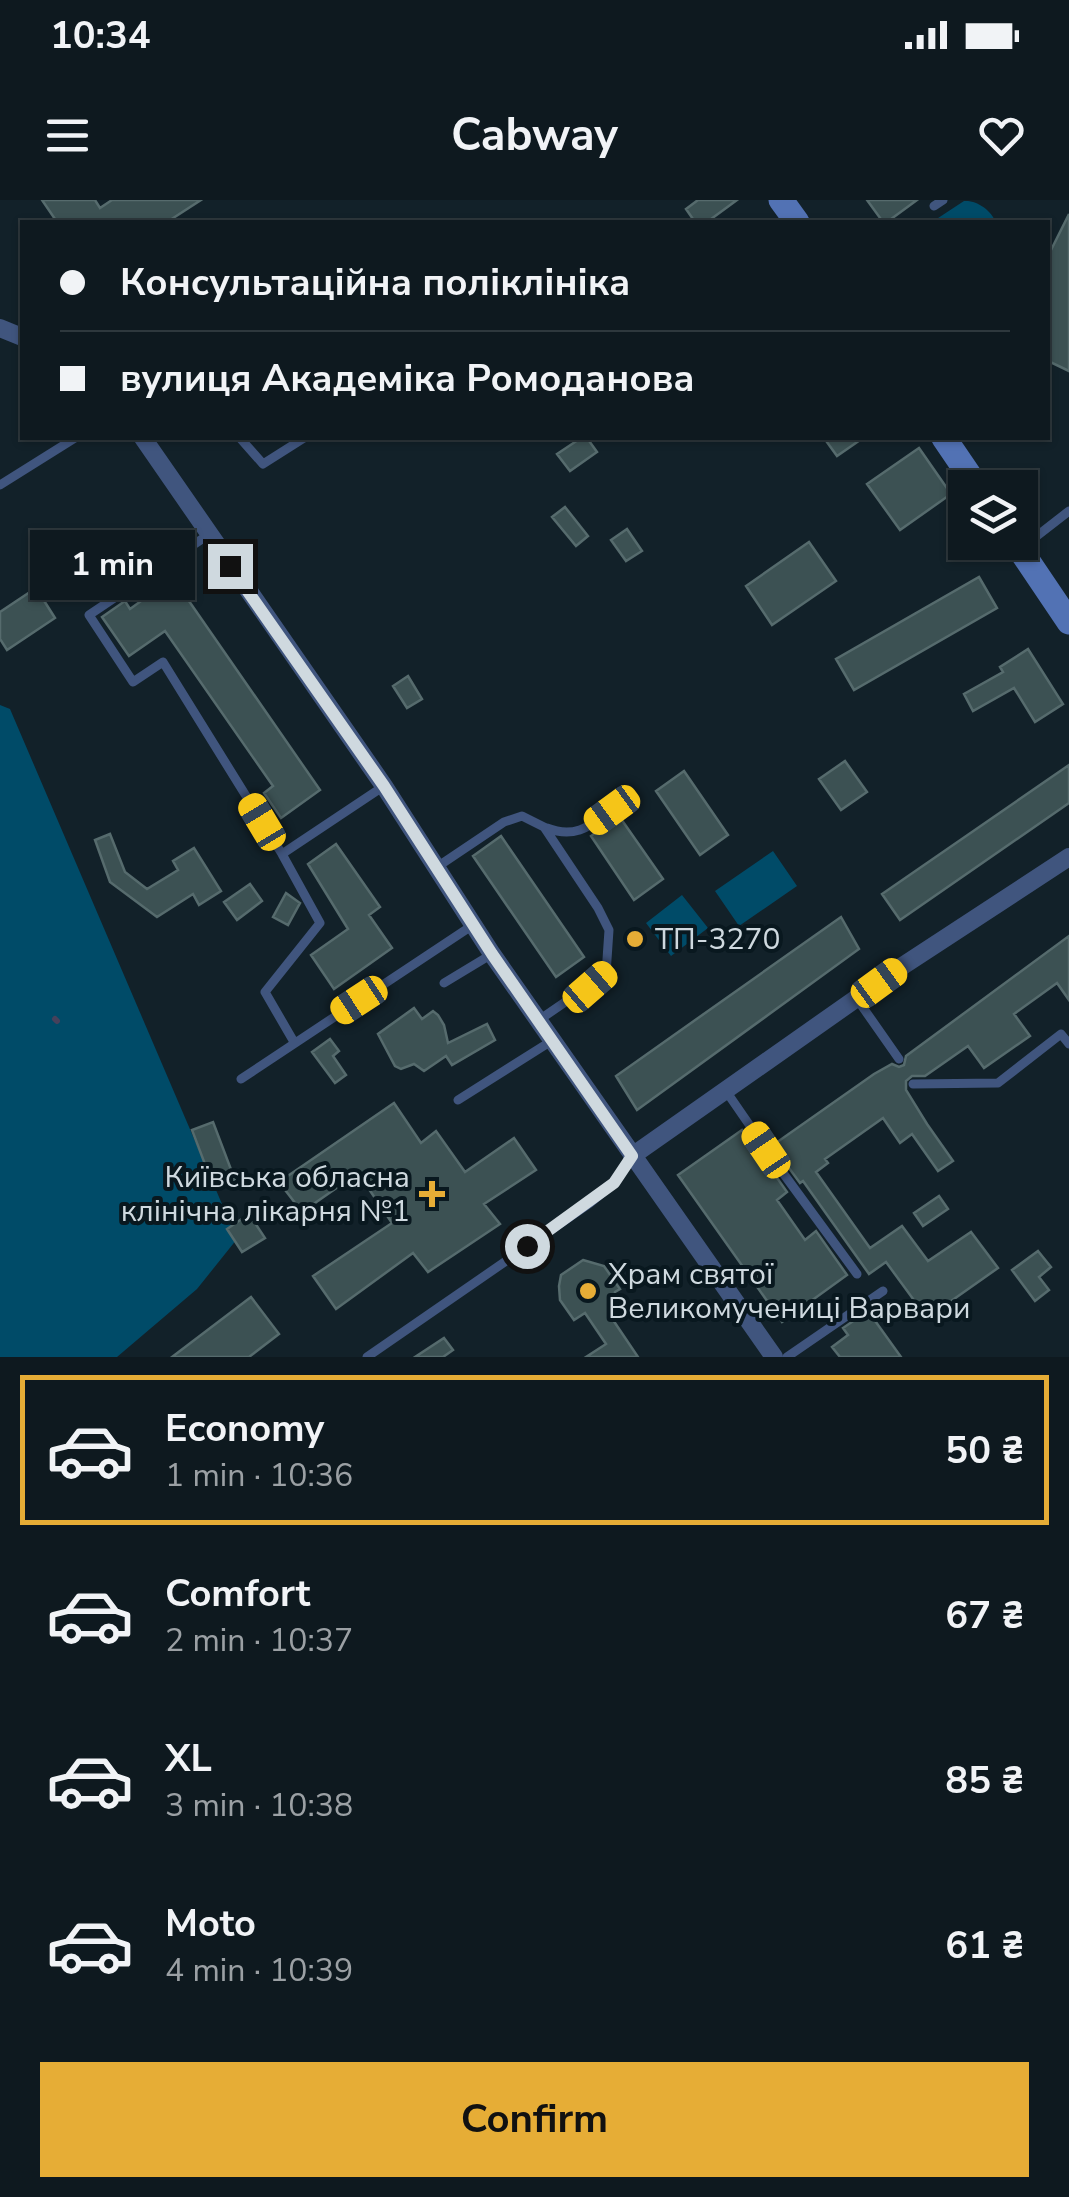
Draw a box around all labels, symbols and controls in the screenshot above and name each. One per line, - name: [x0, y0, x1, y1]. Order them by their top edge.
- text: 10:34: [50, 10, 151, 61]
- text: Cabway: [451, 105, 618, 166]
- icon: menu: [40, 108, 95, 163]
- icon: heart: [974, 108, 1029, 163]
- text: Консультаційна поліклініка: [120, 257, 630, 308]
- text: вулиця Академіка Ромоданова: [120, 353, 695, 404]
- map controls: [948, 470, 1038, 560]
- button: layers: [948, 470, 1038, 560]
- callout: 1 min: [30, 531, 195, 601]
- text: 1 min: [71, 543, 154, 586]
- route end: [208, 544, 253, 589]
- car: [579, 780, 645, 840]
- car: [234, 789, 290, 855]
- place label: ТП-3270: [655, 919, 780, 960]
- marker: ТП-3270: [624, 928, 646, 950]
- car: [846, 953, 912, 1013]
- car: [558, 956, 622, 1018]
- car: [326, 971, 392, 1029]
- car: [737, 1117, 795, 1183]
- place label: Київська обласна клінічна лікарня №1: [121, 1157, 410, 1232]
- marker: Київська обласна клінічна лікарня №1: [419, 1181, 445, 1207]
- route start: [505, 1224, 550, 1269]
- place label: Храм святої Великомучениці Варвари: [608, 1254, 971, 1329]
- marker: Храм святої Великомучениці Варвари: [577, 1280, 599, 1302]
- text: Economy: [165, 1403, 324, 1454]
- icon: car: [45, 1405, 135, 1495]
- text: 50 ₴: [945, 1425, 1024, 1476]
- text: 1 min · 10:36: [165, 1454, 353, 1497]
- text: Comfort: [165, 1568, 310, 1619]
- icon: car: [45, 1570, 135, 1660]
- text: 67 ₴: [945, 1590, 1024, 1641]
- text: 2 min · 10:37: [165, 1619, 353, 1662]
- text: XL: [165, 1733, 212, 1784]
- icon: car: [45, 1735, 135, 1825]
- text: 85 ₴: [945, 1755, 1024, 1806]
- text: 3 min · 10:38: [165, 1784, 353, 1827]
- text: Moto: [165, 1898, 256, 1949]
- icon: car: [45, 1900, 135, 1990]
- text: 61 ₴: [945, 1920, 1024, 1971]
- text: 4 min · 10:39: [165, 1949, 353, 1992]
- button: Confirm: [40, 2062, 1029, 2177]

